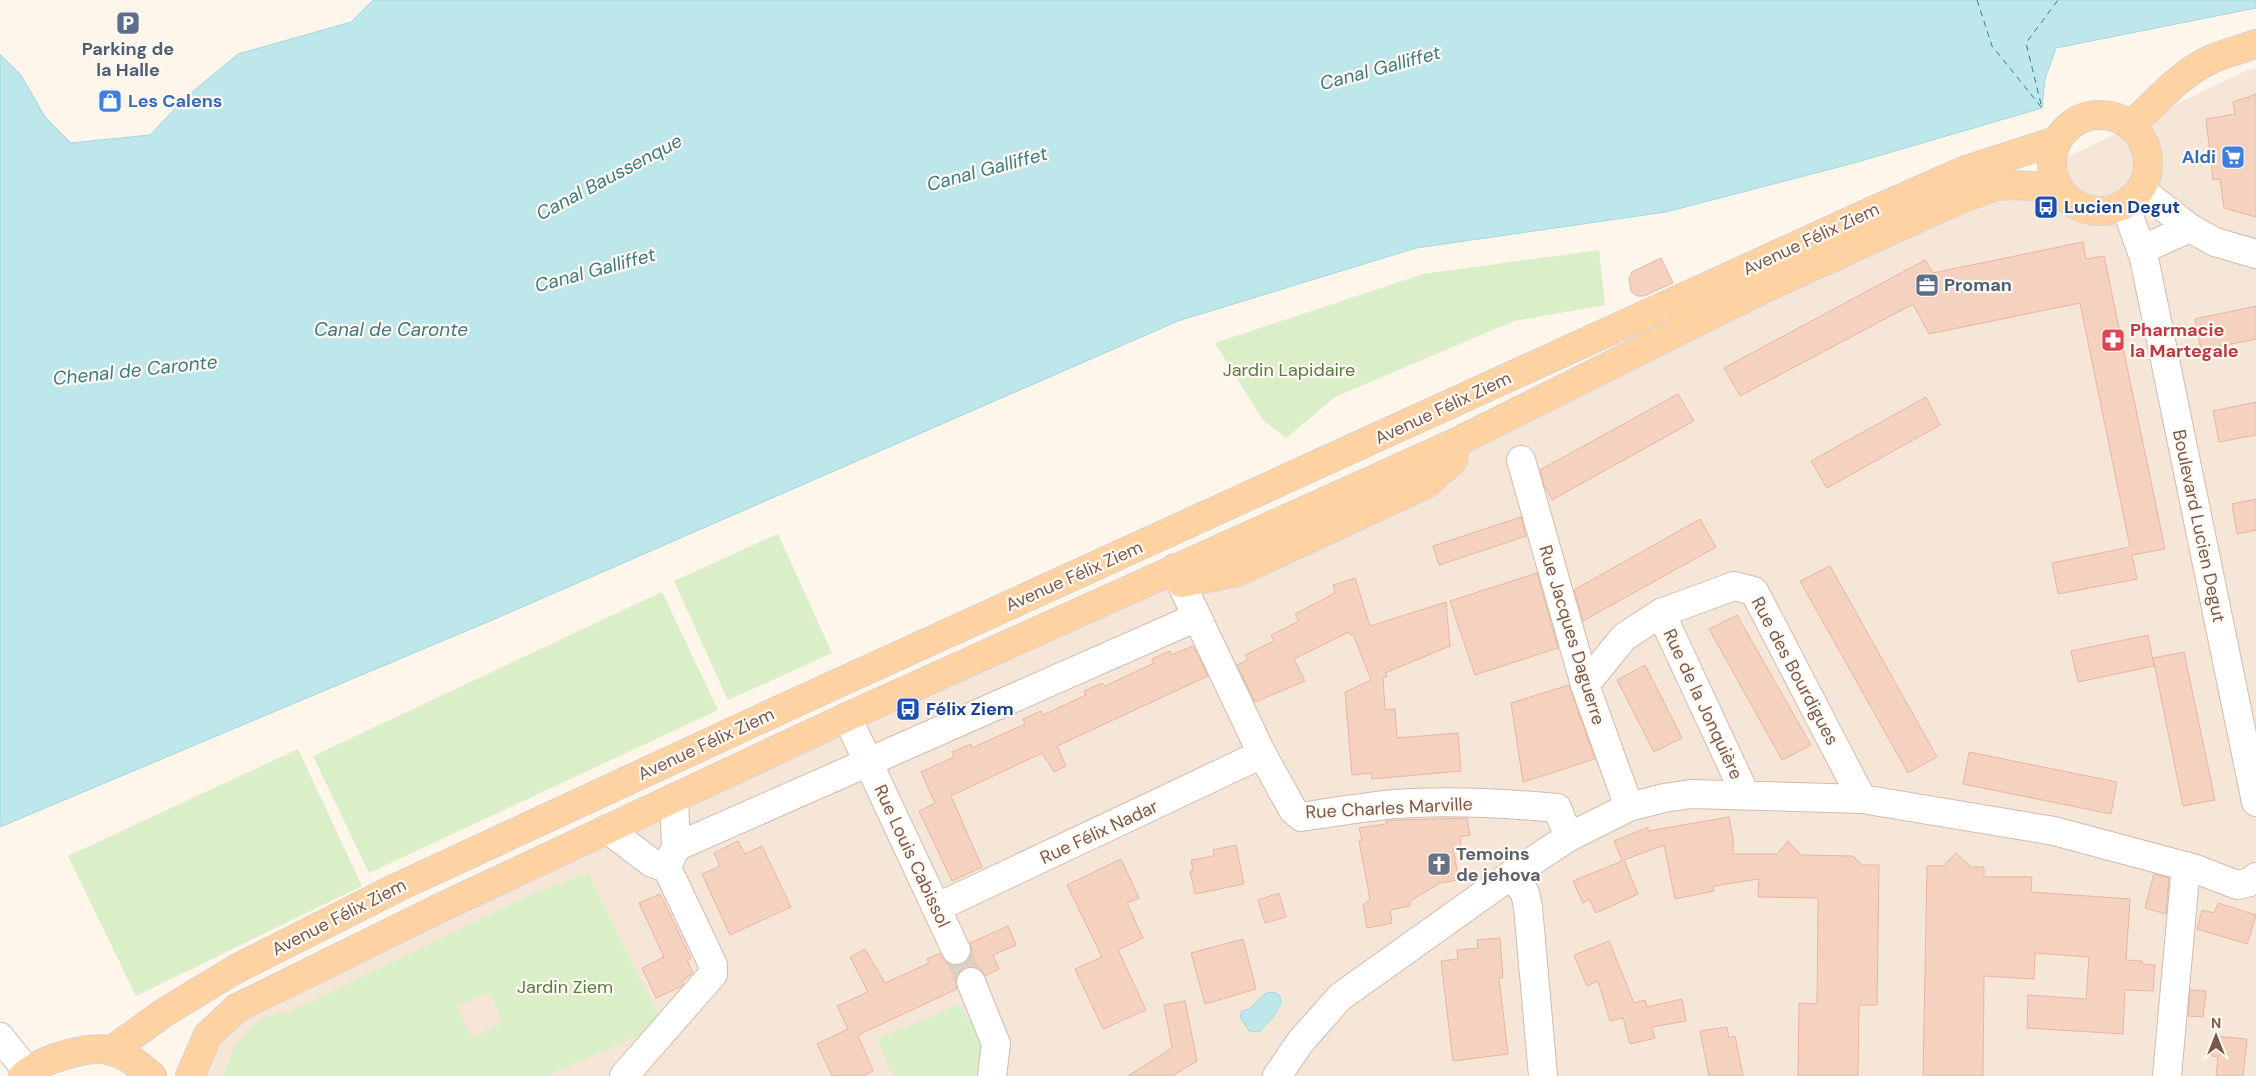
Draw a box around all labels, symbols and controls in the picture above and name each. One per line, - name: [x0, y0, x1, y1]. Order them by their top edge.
- parking icon: Parking de la Halle: [115, 10, 141, 36]
- place label: Parking de la Halle: [82, 37, 174, 82]
- water label: Canal Galliffet: [1317, 40, 1444, 96]
- shop icon: Les Calens: [97, 88, 123, 114]
- place label: Les Calens: [128, 89, 222, 113]
- water label: Canal Baussenque: [532, 128, 687, 226]
- water label: Canal Galliffet: [924, 141, 1051, 197]
- supermarket icon: Aldi: [2220, 144, 2246, 170]
- place label: Aldi: [2182, 145, 2216, 169]
- bus stop icon: Lucien Degut: [2033, 194, 2059, 220]
- place label: Lucien Degut: [2064, 195, 2180, 219]
- street label: Avenue Félix Ziem: [1739, 197, 1883, 281]
- water label: Canal Galliffet: [532, 242, 659, 298]
- office icon: Proman: [1914, 272, 1940, 298]
- place label: Proman: [1944, 273, 2012, 297]
- water label: Canal de Caronte: [314, 317, 468, 342]
- place label: Pharmacie la Martegale: [2130, 318, 2239, 363]
- pharmacy icon: Pharmacie la Martegale: [2100, 327, 2126, 353]
- water label: Chenal de Caronte: [51, 349, 219, 391]
- park label: Jardin Lapidaire: [1223, 358, 1355, 382]
- street label: Avenue Félix Ziem: [1371, 366, 1515, 450]
- street label: Boulevard Lucien Degut: [2167, 427, 2231, 625]
- street label: Avenue Félix Ziem: [1002, 535, 1146, 617]
- street label: Rue Jacques Daguerre: [1533, 542, 1611, 728]
- street label: Rue des Bourdigues: [1746, 593, 1844, 749]
- street label: Rue de la Jonquière: [1658, 625, 1748, 783]
- bus stop icon: Félix Ziem: [895, 696, 921, 722]
- place label: Félix Ziem: [926, 697, 1014, 721]
- street label: Avenue Félix Ziem: [634, 702, 778, 786]
- street label: Rue Louis Cabissol: [868, 781, 956, 931]
- street label: Rue Charles Marville: [1305, 792, 1473, 824]
- street label: Rue Félix Nadar: [1036, 794, 1162, 870]
- place label: Temoins de jehova: [1456, 842, 1540, 887]
- church icon: Temoins de jehova: [1426, 851, 1452, 877]
- street label: Avenue Félix Ziem: [268, 873, 410, 961]
- park label: Jardin Ziem: [517, 975, 613, 999]
- north arrow: [2191, 1011, 2241, 1061]
- text: N: [2211, 1014, 2221, 1032]

